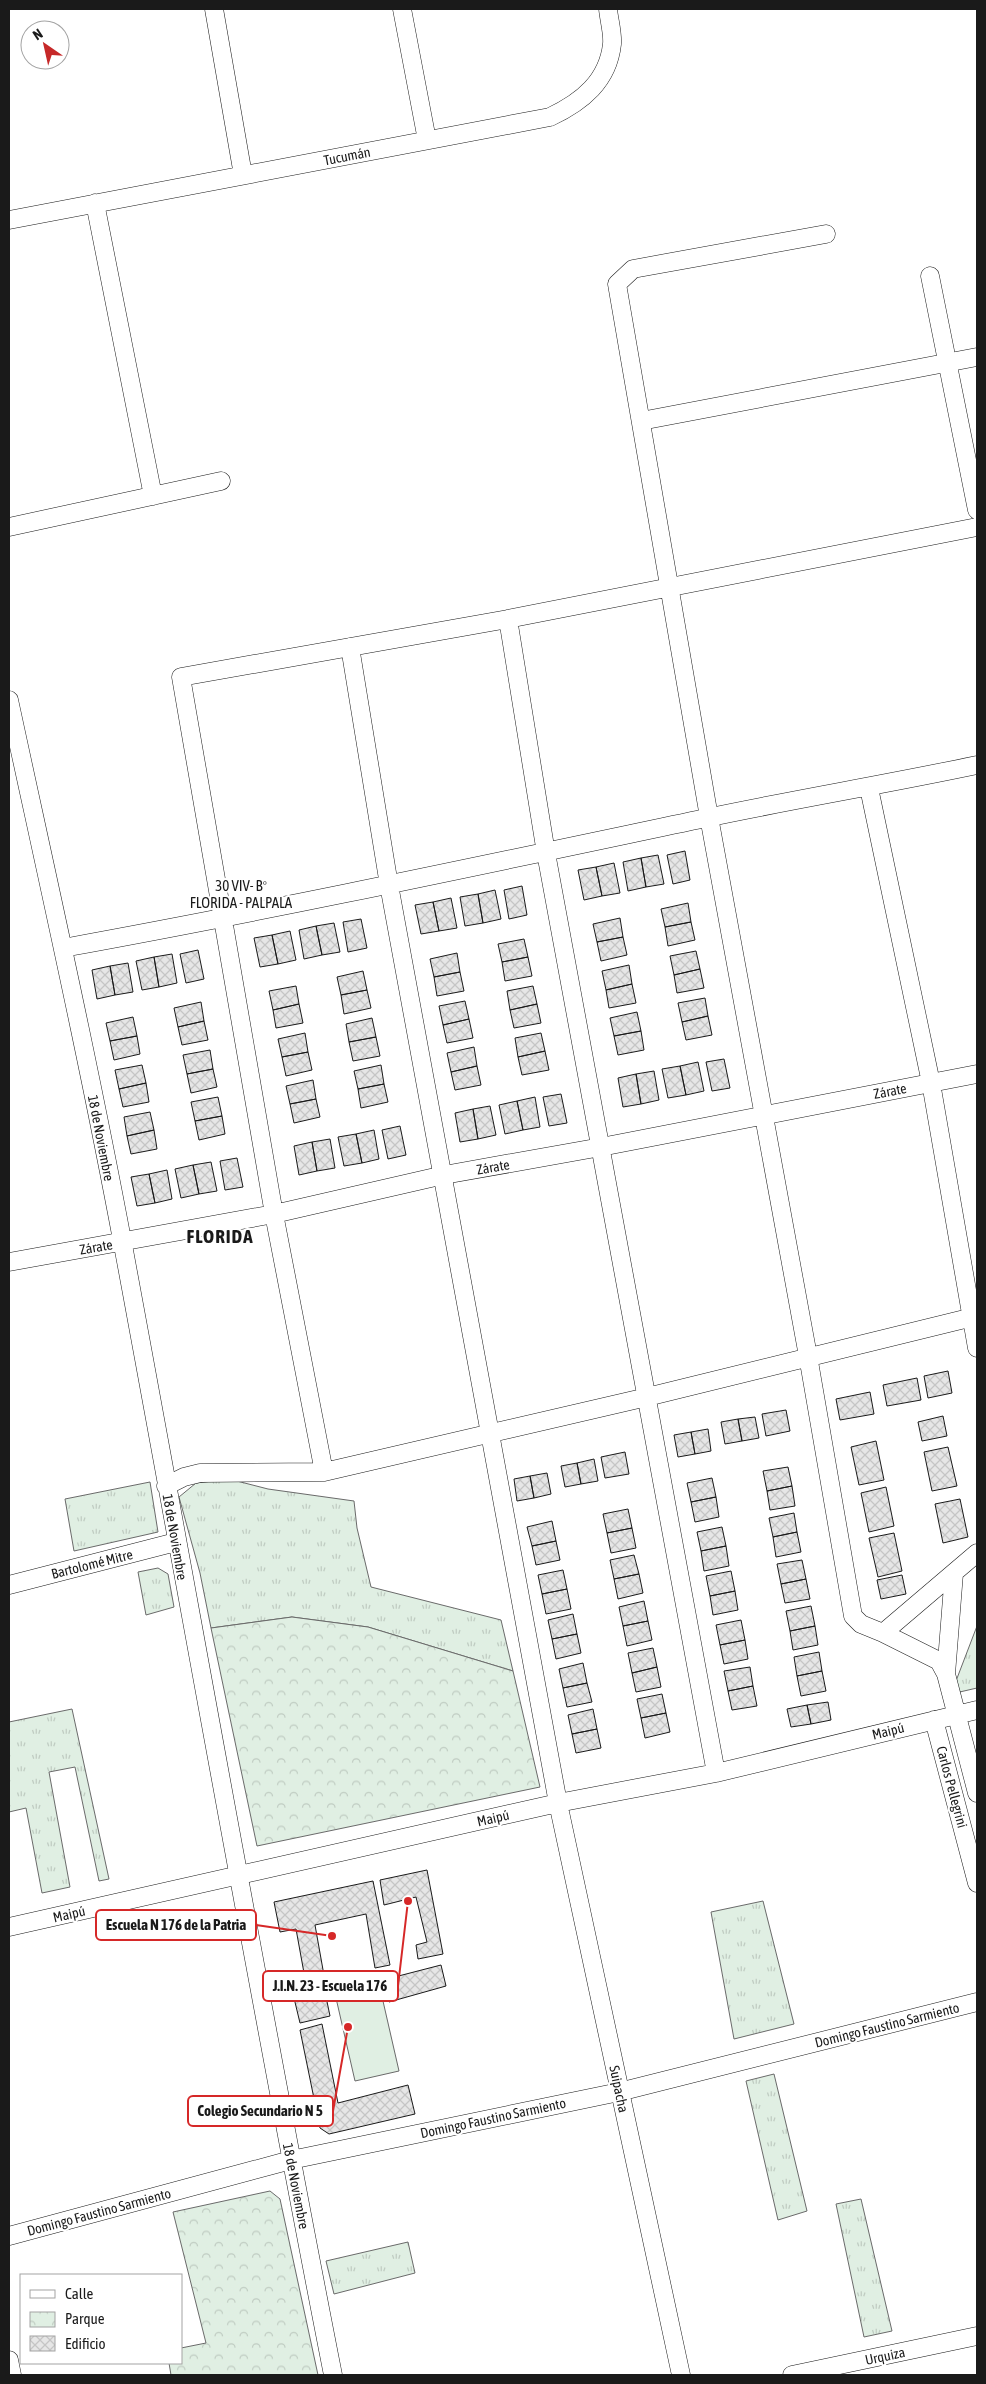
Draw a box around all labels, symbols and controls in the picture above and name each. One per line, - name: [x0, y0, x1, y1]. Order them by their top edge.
- north arrow: [20, 20, 70, 70]
- text: N: [30, 25, 46, 43]
- street label: Tucumán: [322, 144, 372, 168]
- district label: 30 VIV- Bº FLORIDA - PALPALA: [190, 877, 293, 911]
- street label: Zárate: [872, 1080, 908, 1102]
- street label: 18 de Noviembre: [85, 1094, 117, 1182]
- street label: Zárate: [475, 1156, 511, 1178]
- district label: FLORIDA: [186, 1225, 254, 1247]
- street label: Zárate: [78, 1236, 114, 1258]
- street label: 18 de Noviembre: [160, 1493, 190, 1581]
- street label: Bartolomé Mitre: [50, 1546, 134, 1582]
- street label: Maipú: [870, 1719, 906, 1743]
- street label: Carlos Pellegrini: [933, 1744, 971, 1830]
- street label: Maipú: [475, 1807, 511, 1829]
- street label: Maipú: [51, 1903, 87, 1925]
- callout: Escuela N 176 de la Patria: [96, 1910, 256, 1940]
- text: Escuela N 176 de la Patria: [106, 1916, 246, 1933]
- callout: J.I.N. 23 - Escuela 176: [263, 1971, 398, 2001]
- text: J.I.N. 23 - Escuela 176: [272, 1977, 387, 1994]
- street label: Domingo Faustino Sarmiento: [813, 1999, 961, 2051]
- street label: Suipacha: [606, 2064, 632, 2114]
- street label: Domingo Faustino Sarmiento: [419, 2095, 567, 2141]
- callout: Colegio Secundario N 5: [188, 2096, 333, 2126]
- text: Colegio Secundario N 5: [197, 2102, 323, 2119]
- street label: 18 de Noviembre: [280, 2142, 312, 2230]
- street label: Domingo Faustino Sarmiento: [25, 2185, 173, 2239]
- legend: [20, 2274, 182, 2364]
- text: Calle: [65, 2285, 94, 2302]
- text: Parque: [65, 2310, 105, 2327]
- text: Edificio: [65, 2335, 106, 2352]
- street label: Urquiza: [863, 2344, 907, 2368]

